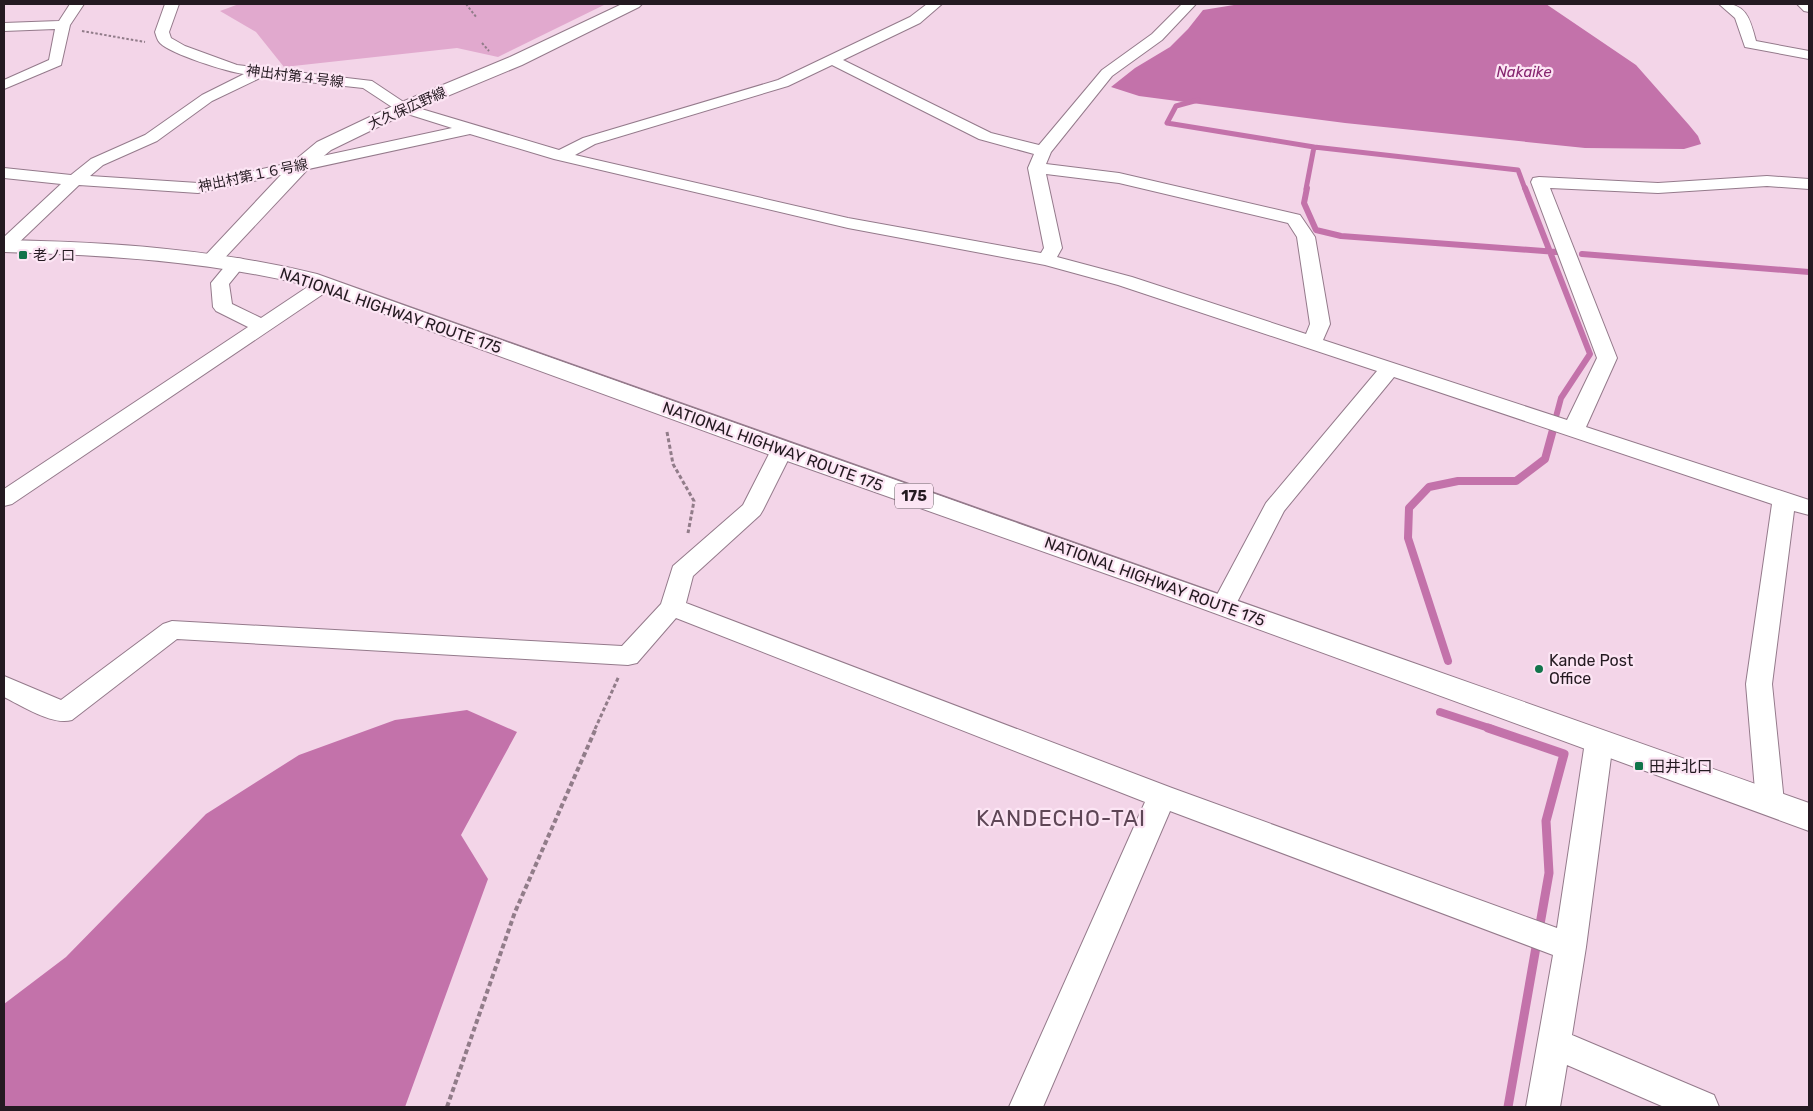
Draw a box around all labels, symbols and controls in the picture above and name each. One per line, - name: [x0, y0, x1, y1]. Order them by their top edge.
- street label: 神出村第４号線: [245, 62, 345, 91]
- water label: Nakaike: [1496, 63, 1552, 81]
- street label: 大久保広野線: [365, 84, 449, 133]
- street label: 神出村第１６号線: [197, 156, 310, 195]
- place label: 老ノ口: [33, 247, 75, 264]
- marker: 老ノ口: [17, 249, 29, 261]
- street label: NATIONAL HIGHWAY ROUTE 175: [277, 264, 504, 357]
- street label: NATIONAL HIGHWAY ROUTE 175: [660, 398, 886, 495]
- road number: 175: [895, 484, 933, 508]
- street label: NATIONAL HIGHWAY ROUTE 175: [1042, 533, 1268, 630]
- place label: Kande Post Office: [1549, 651, 1633, 688]
- marker: Kande Post Office: [1533, 663, 1545, 675]
- place label: 田井北口: [1649, 757, 1713, 776]
- marker: 田井北口: [1633, 760, 1645, 772]
- district label: KANDECHO-TAI: [976, 805, 1146, 832]

